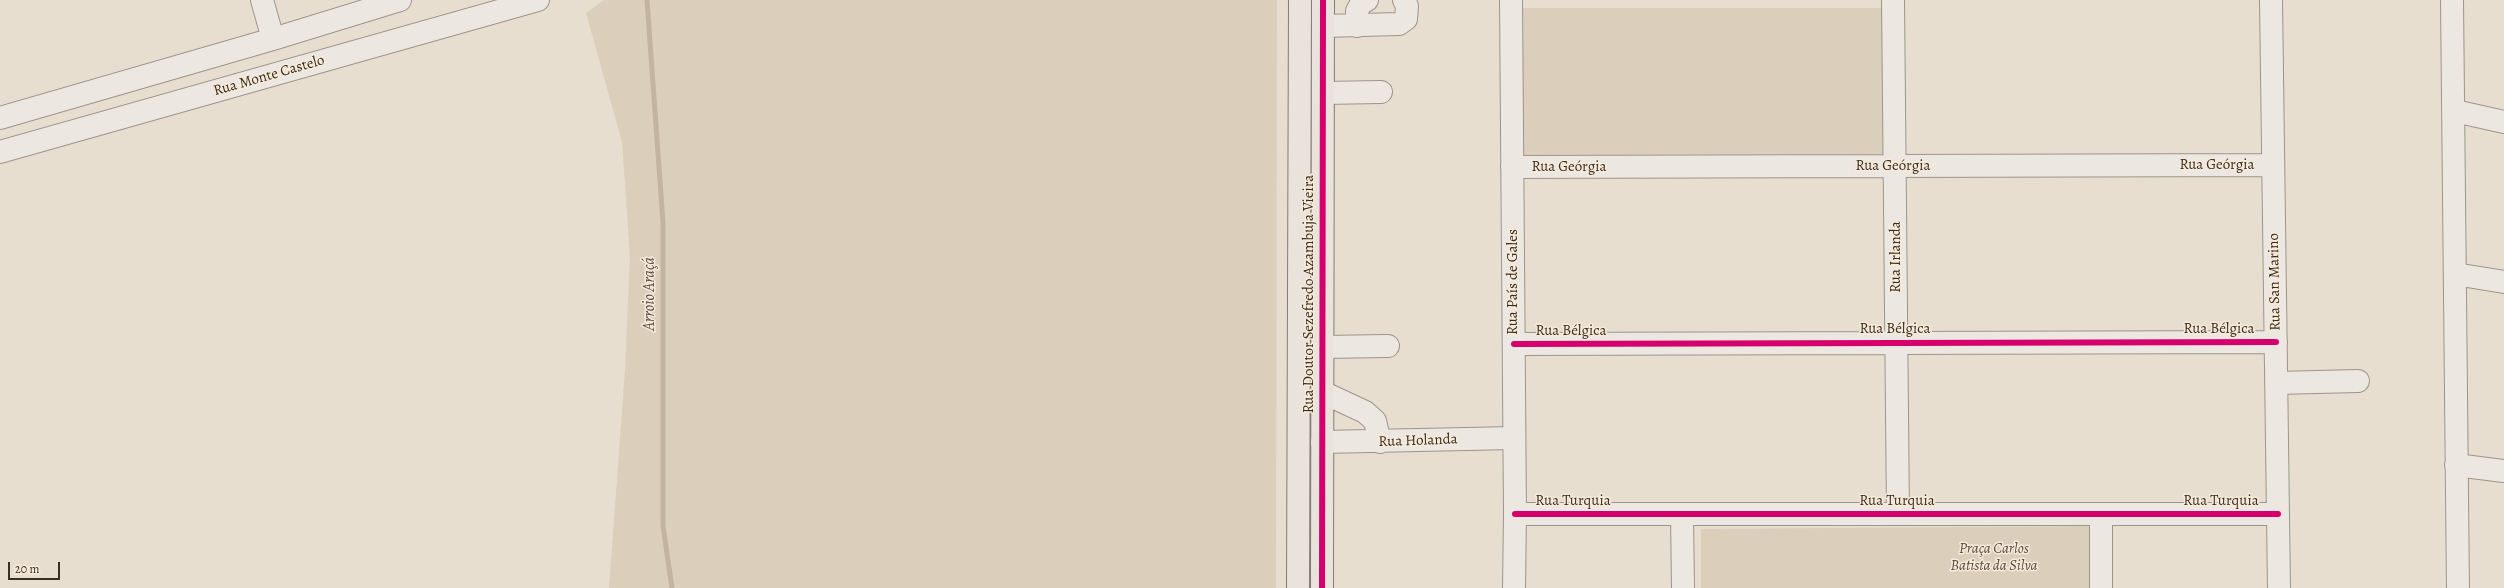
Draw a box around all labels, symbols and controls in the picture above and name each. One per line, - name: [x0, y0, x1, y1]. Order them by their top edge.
- street label: Rua Monte Castelo: [211, 52, 327, 100]
- street label: Rua Geórgia: [2179, 156, 2255, 174]
- street label: Rua Geórgia: [1855, 157, 1931, 175]
- street label: Rua Geórgia: [1531, 158, 1607, 176]
- street label: Rua Doutor Sezefredo Azambuja Vieira: [1300, 175, 1318, 413]
- street label: Rua Irlanda: [1887, 221, 1905, 293]
- street label: Rua País de Gales: [1504, 229, 1522, 335]
- street label: Rua San Marino: [2265, 233, 2285, 331]
- water label: Arroio Araçá: [640, 257, 660, 331]
- street label: Rua Bélgica: [1860, 320, 1930, 338]
- street label: Rua Bélgica: [2184, 320, 2254, 338]
- street label: Rua Bélgica: [1536, 322, 1606, 340]
- street label: Rua Holanda: [1378, 431, 1458, 451]
- street label: Rua Turquia: [1535, 492, 1611, 510]
- street label: Rua Turquia: [1859, 492, 1935, 510]
- street label: Rua Turquia: [2183, 492, 2259, 510]
- park label: Praça Carlos Batista da Silva: [1951, 540, 2037, 575]
- scale bar: [10, 554, 62, 580]
- text: 20 m: [15, 561, 39, 577]

